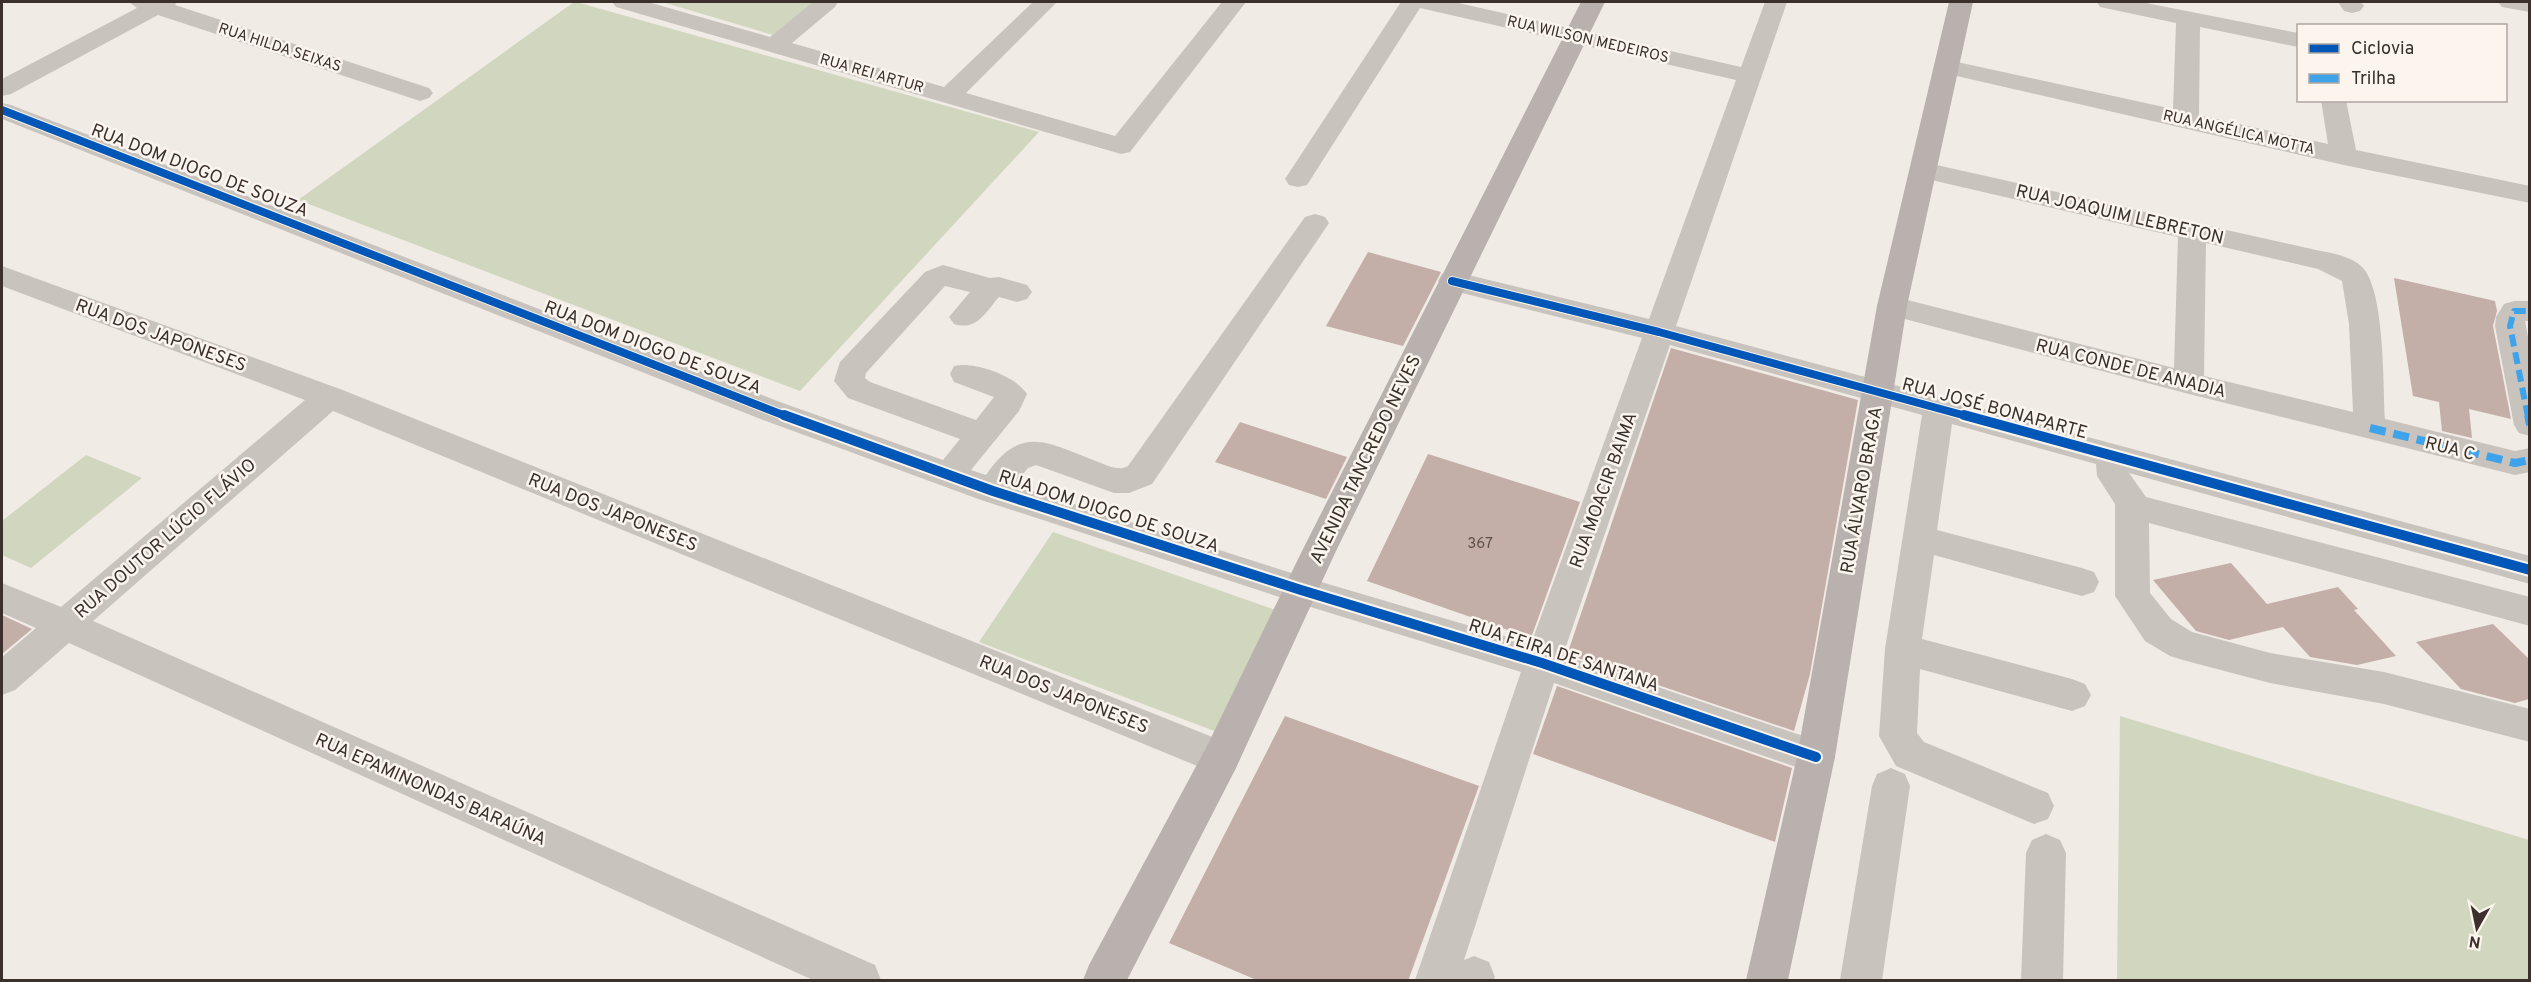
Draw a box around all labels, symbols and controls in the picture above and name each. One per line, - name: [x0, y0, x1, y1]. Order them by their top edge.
- street label: RUA WILSON MEDEIROS: [1505, 13, 1670, 68]
- street label: RUA HILDA SEIXAS: [216, 20, 343, 77]
- legend: [2297, 24, 2507, 102]
- text: Ciclovia: [2351, 38, 2414, 61]
- street label: RUA REI ARTUR: [817, 51, 926, 98]
- text: Trilha: [2351, 68, 2396, 91]
- street label: RUA ANGÉLICA MOTTA: [2161, 106, 2317, 160]
- street label: RUA DOM DIOGO DE SOUZA: [88, 119, 311, 223]
- street label: RUA JOAQUIM LEBRETON: [2013, 180, 2226, 251]
- street label: RUA DOS JAPONESES: [72, 295, 249, 378]
- street label: RUA DOM DIOGO DE SOUZA: [541, 296, 764, 400]
- street label: RUA CONDE DE ANADIA: [2033, 335, 2228, 404]
- street label: AVENIDA TANCREDO NEVES: [1306, 351, 1427, 568]
- street label: RUA JOSÉ BONAPARTE: [1899, 372, 2090, 445]
- street label: RUA ÁLVARO BRAGA: [1835, 405, 1888, 575]
- street label: RUA MOACIR BAIMA: [1565, 409, 1643, 572]
- street label: RUA C: [2422, 432, 2477, 467]
- street label: RUA DOUTOR LÚCIO FLÁVIO: [69, 452, 261, 624]
- street label: RUA DOM DIOGO DE SOUZA: [995, 466, 1222, 559]
- street label: RUA DOS JAPONESES: [524, 469, 700, 558]
- house number: 367: [1467, 535, 1493, 554]
- street label: RUA FEIRA DE SANTANA: [1465, 615, 1662, 698]
- street label: RUA DOS JAPONESES: [975, 651, 1151, 740]
- street label: RUA EPAMINONDAS BARAÚNA: [311, 727, 550, 852]
- north arrow: [2447, 898, 2507, 958]
- text: N: [2468, 930, 2482, 952]

